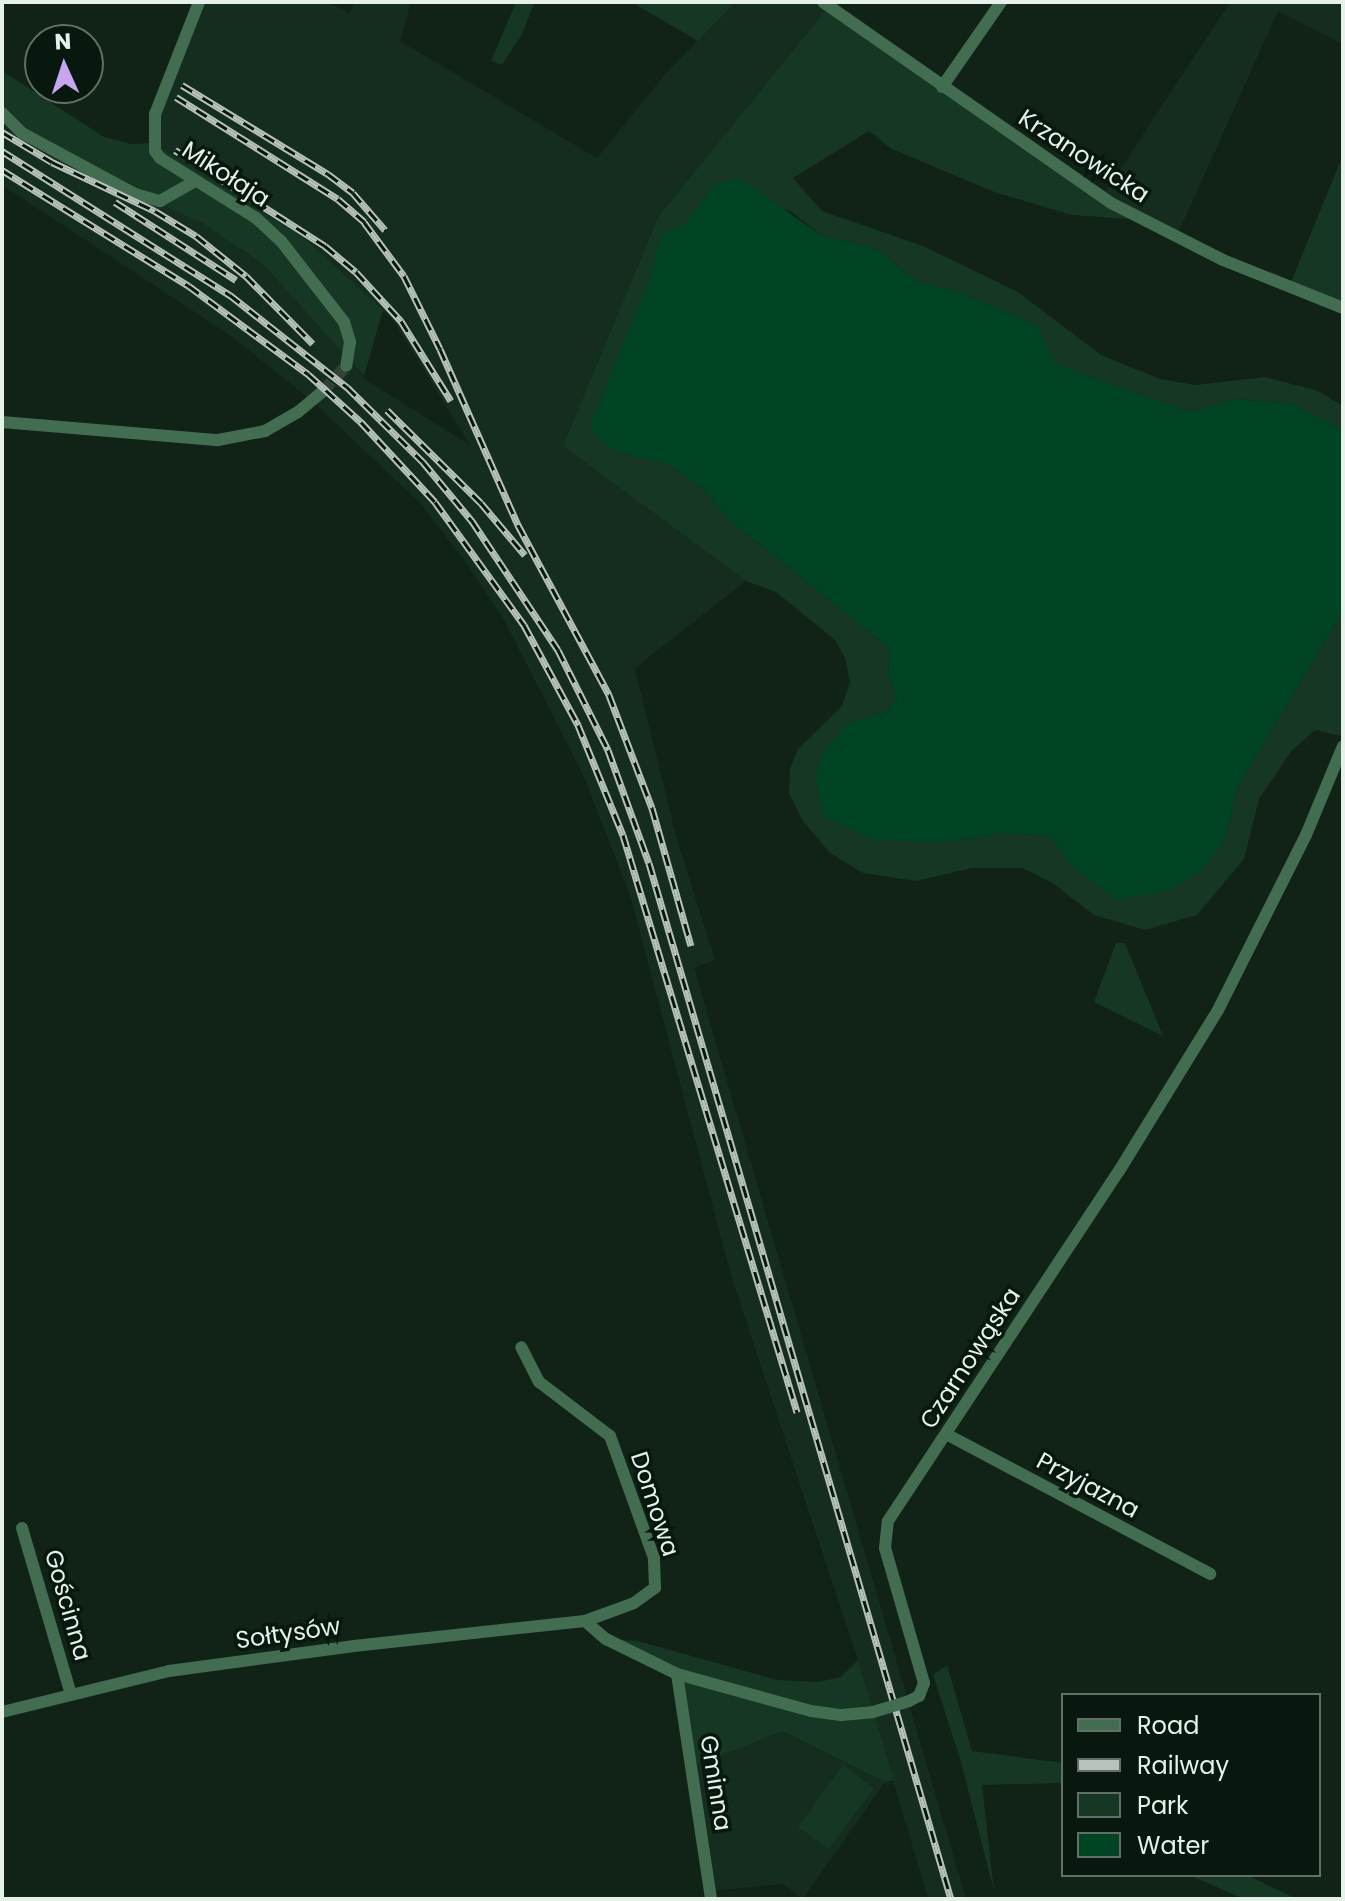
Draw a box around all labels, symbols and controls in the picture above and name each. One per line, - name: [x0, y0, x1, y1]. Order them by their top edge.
- north arrow: [24, 24, 104, 104]
- text: N: [54, 26, 72, 57]
- street label: Krzanowicka: [1013, 103, 1155, 209]
- street label: Mikołaja: [177, 135, 275, 213]
- street label: Czarnowąska: [914, 1282, 1026, 1434]
- street label: Przyjazna: [1032, 1446, 1144, 1524]
- street label: Domowa: [625, 1448, 685, 1560]
- street label: Gościnna: [38, 1546, 98, 1664]
- street label: Sołtysów: [234, 1611, 342, 1655]
- legend: [1061, 1693, 1321, 1877]
- text: Road: [1137, 1709, 1199, 1742]
- street label: Gminna: [694, 1733, 738, 1833]
- text: Railway: [1137, 1749, 1229, 1782]
- text: Park: [1137, 1789, 1188, 1822]
- text: Water: [1137, 1829, 1209, 1862]

